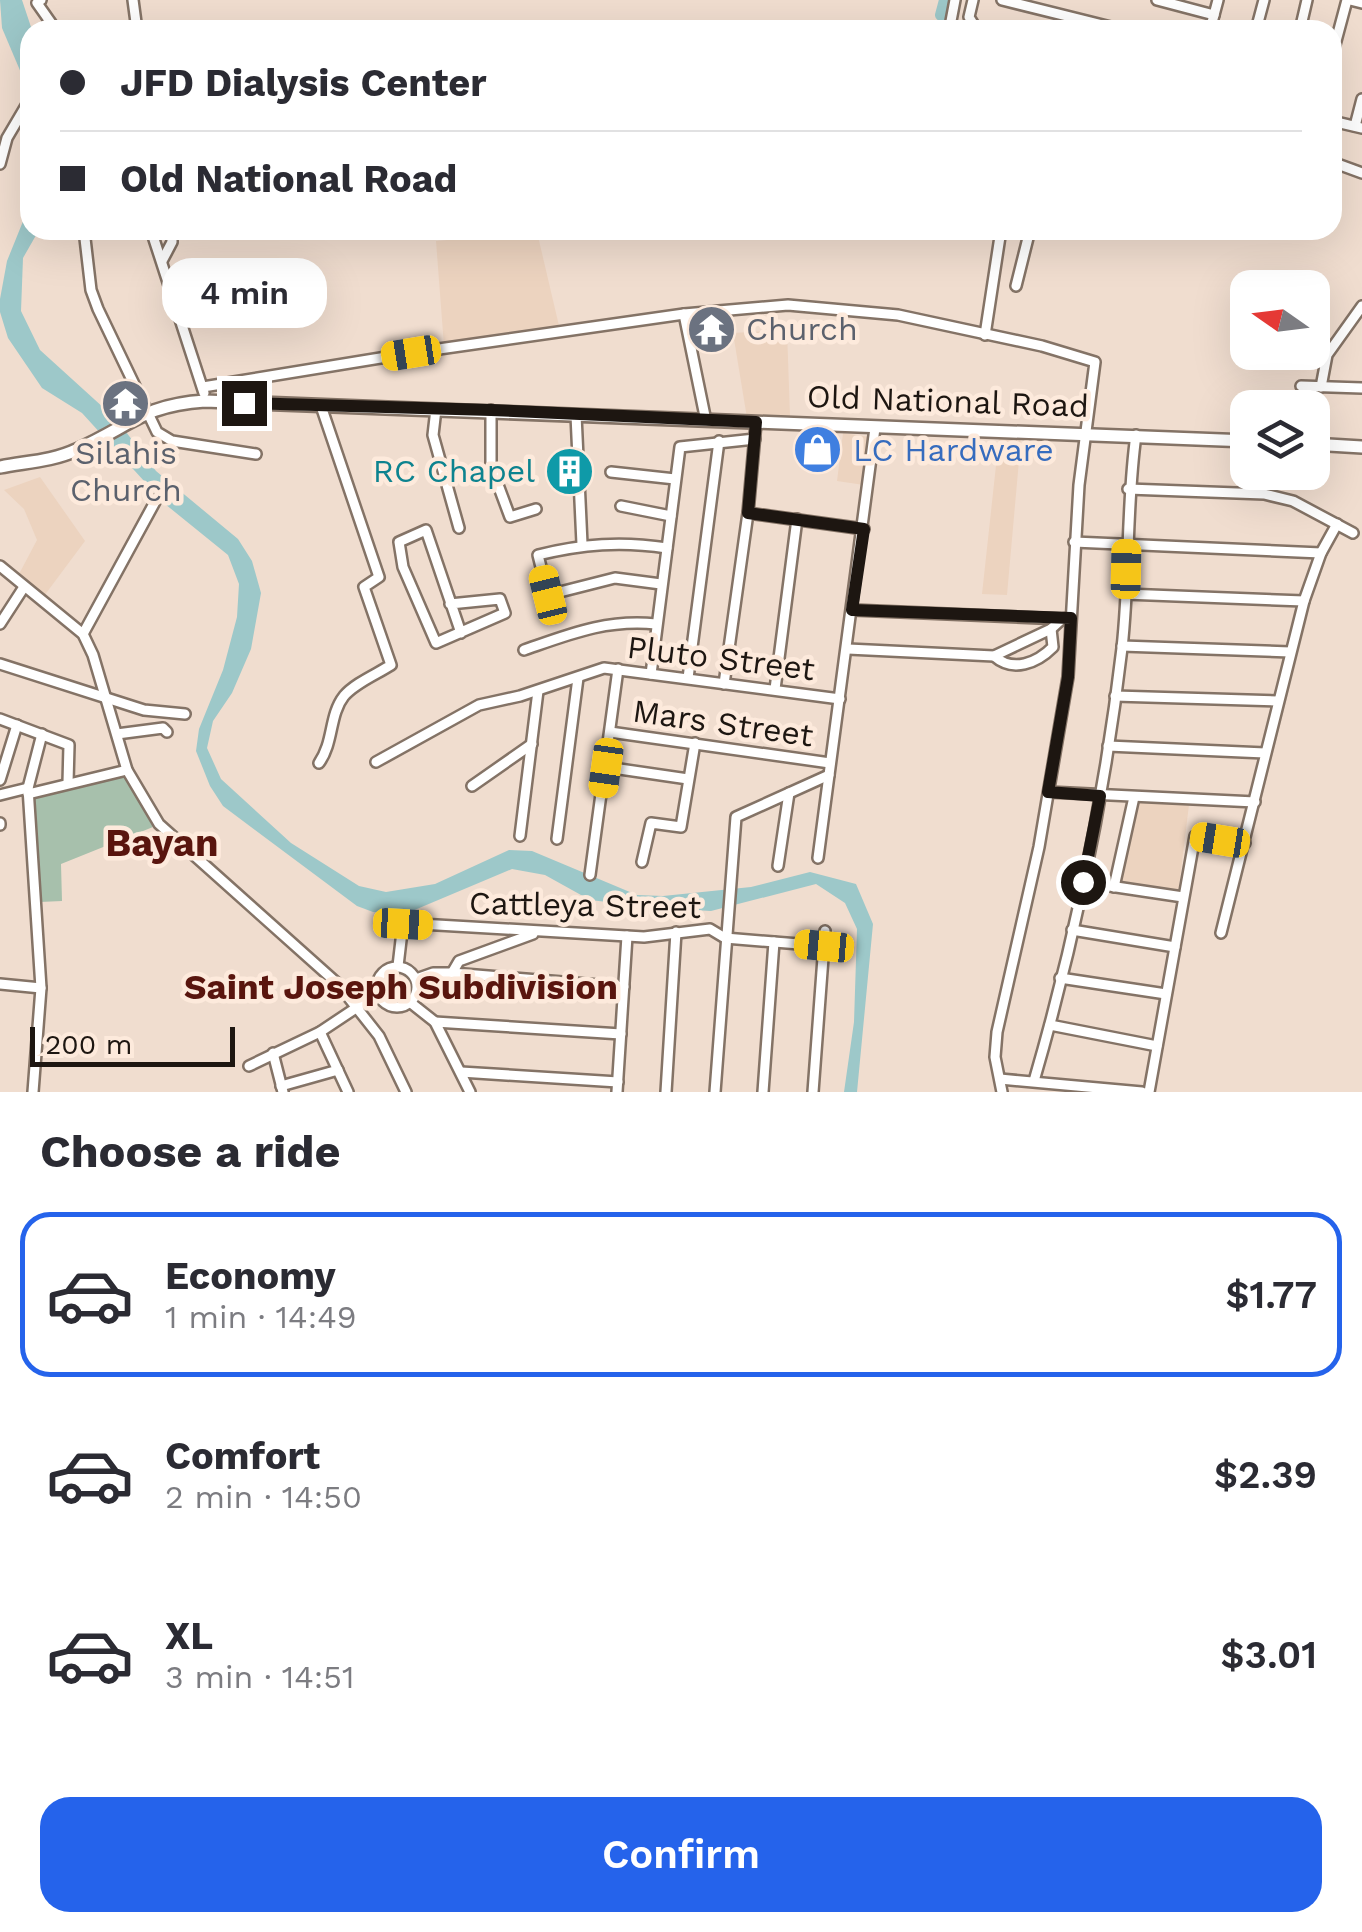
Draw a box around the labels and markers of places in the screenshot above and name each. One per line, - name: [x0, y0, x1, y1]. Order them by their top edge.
- temple icon: Church: [685, 303, 737, 355]
- place label: Church: [746, 310, 858, 348]
- temple icon: Silahis Church: [100, 377, 152, 429]
- shop icon: LC Hardware: [792, 424, 844, 476]
- place label: LC Hardware: [853, 431, 1054, 469]
- place label: Silahis Church: [70, 434, 182, 509]
- building icon: RC Chapel: [544, 445, 596, 497]
- place label: RC Chapel: [373, 452, 535, 490]

